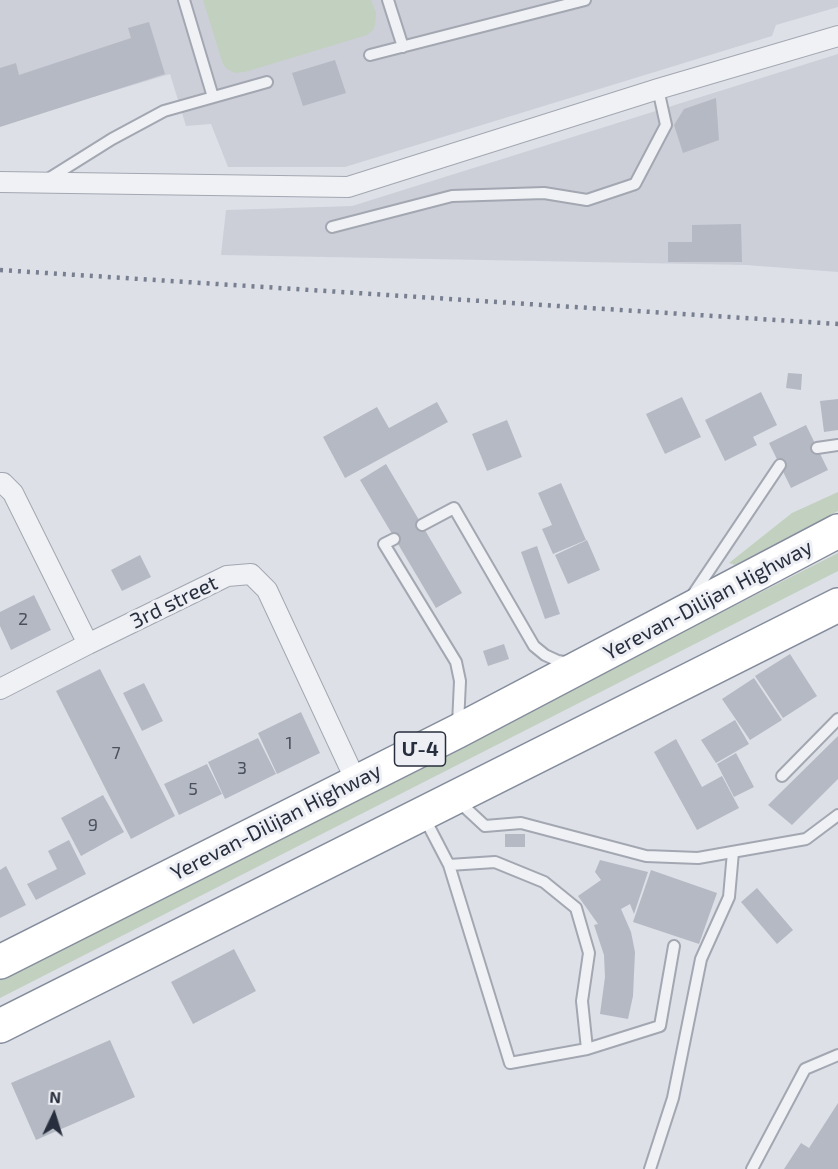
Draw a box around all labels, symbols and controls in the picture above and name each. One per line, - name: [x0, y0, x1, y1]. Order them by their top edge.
- street label: Yerevan-Dilijan Highway: [599, 534, 817, 666]
- street label: 3rd street: [126, 570, 222, 634]
- house number: 2: [18, 608, 28, 630]
- house number: 1: [285, 732, 293, 754]
- road number: Մ-4: [394, 732, 446, 766]
- house number: 7: [111, 742, 121, 764]
- house number: 3: [237, 757, 247, 779]
- street label: Yerevan-Dilijan Highway: [167, 758, 385, 886]
- house number: 5: [188, 778, 198, 800]
- house number: 9: [88, 814, 98, 836]
- north arrow: [24, 1085, 84, 1145]
- text: N: [49, 1087, 62, 1106]

